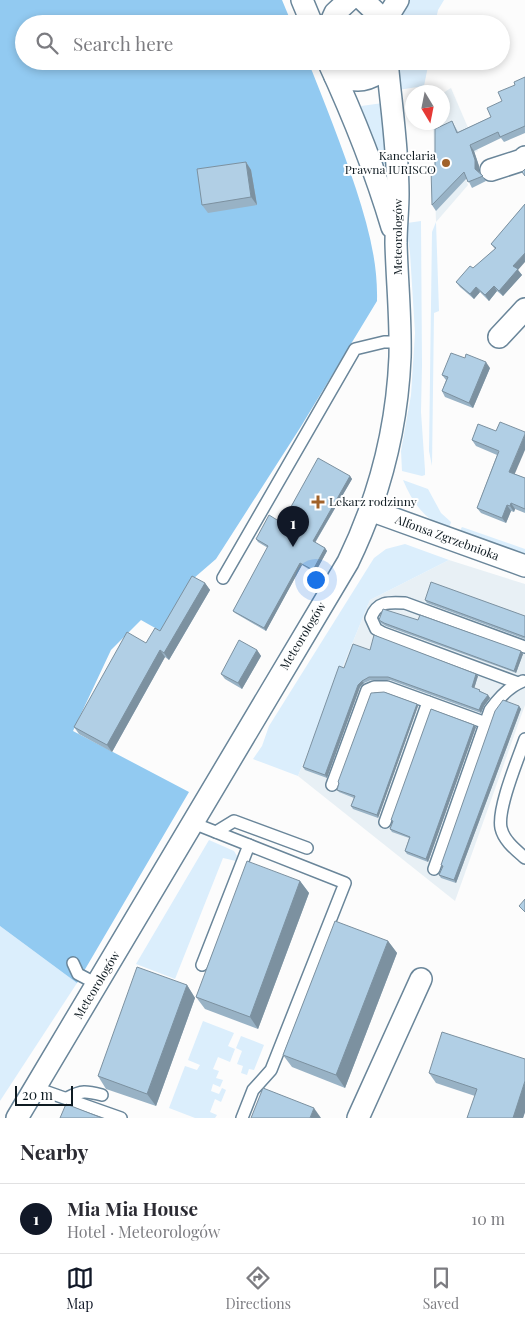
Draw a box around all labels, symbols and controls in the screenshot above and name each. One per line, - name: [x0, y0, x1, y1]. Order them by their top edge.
- search box: [15, 15, 510, 70]
- icon: search: [33, 29, 61, 57]
- text: Search here: [73, 30, 173, 56]
- north arrow: [405, 85, 450, 130]
- place label: Kancelaria Prawna IURISCO: [345, 147, 436, 177]
- marker: Kancelaria Prawna IURISCO: [440, 157, 452, 169]
- street label: Meteorologów: [389, 198, 405, 275]
- place label: Lekarz rodzinny: [329, 493, 417, 509]
- marker: Lekarz rodzinny: [311, 495, 325, 509]
- pin: 1: [277, 506, 309, 547]
- street label: Alfonsa Zgrzebnioka: [392, 510, 502, 563]
- your location: [303, 567, 329, 593]
- street label: Meteorologów: [276, 598, 329, 672]
- street label: Meteorologów: [70, 947, 123, 1021]
- scale bar: [15, 1083, 72, 1106]
- text: 20 m: [22, 1085, 53, 1104]
- text: Nearby: [20, 1137, 89, 1165]
- text: Mia Mia House: [67, 1195, 198, 1221]
- text: 1: [33, 1208, 39, 1229]
- text: 10 m: [471, 1208, 505, 1229]
- text: Hotel · Meteorologów: [67, 1221, 220, 1242]
- tab: Map: [66, 1264, 94, 1313]
- tab: Directions: [226, 1264, 291, 1313]
- tab: Saved: [423, 1264, 459, 1313]

